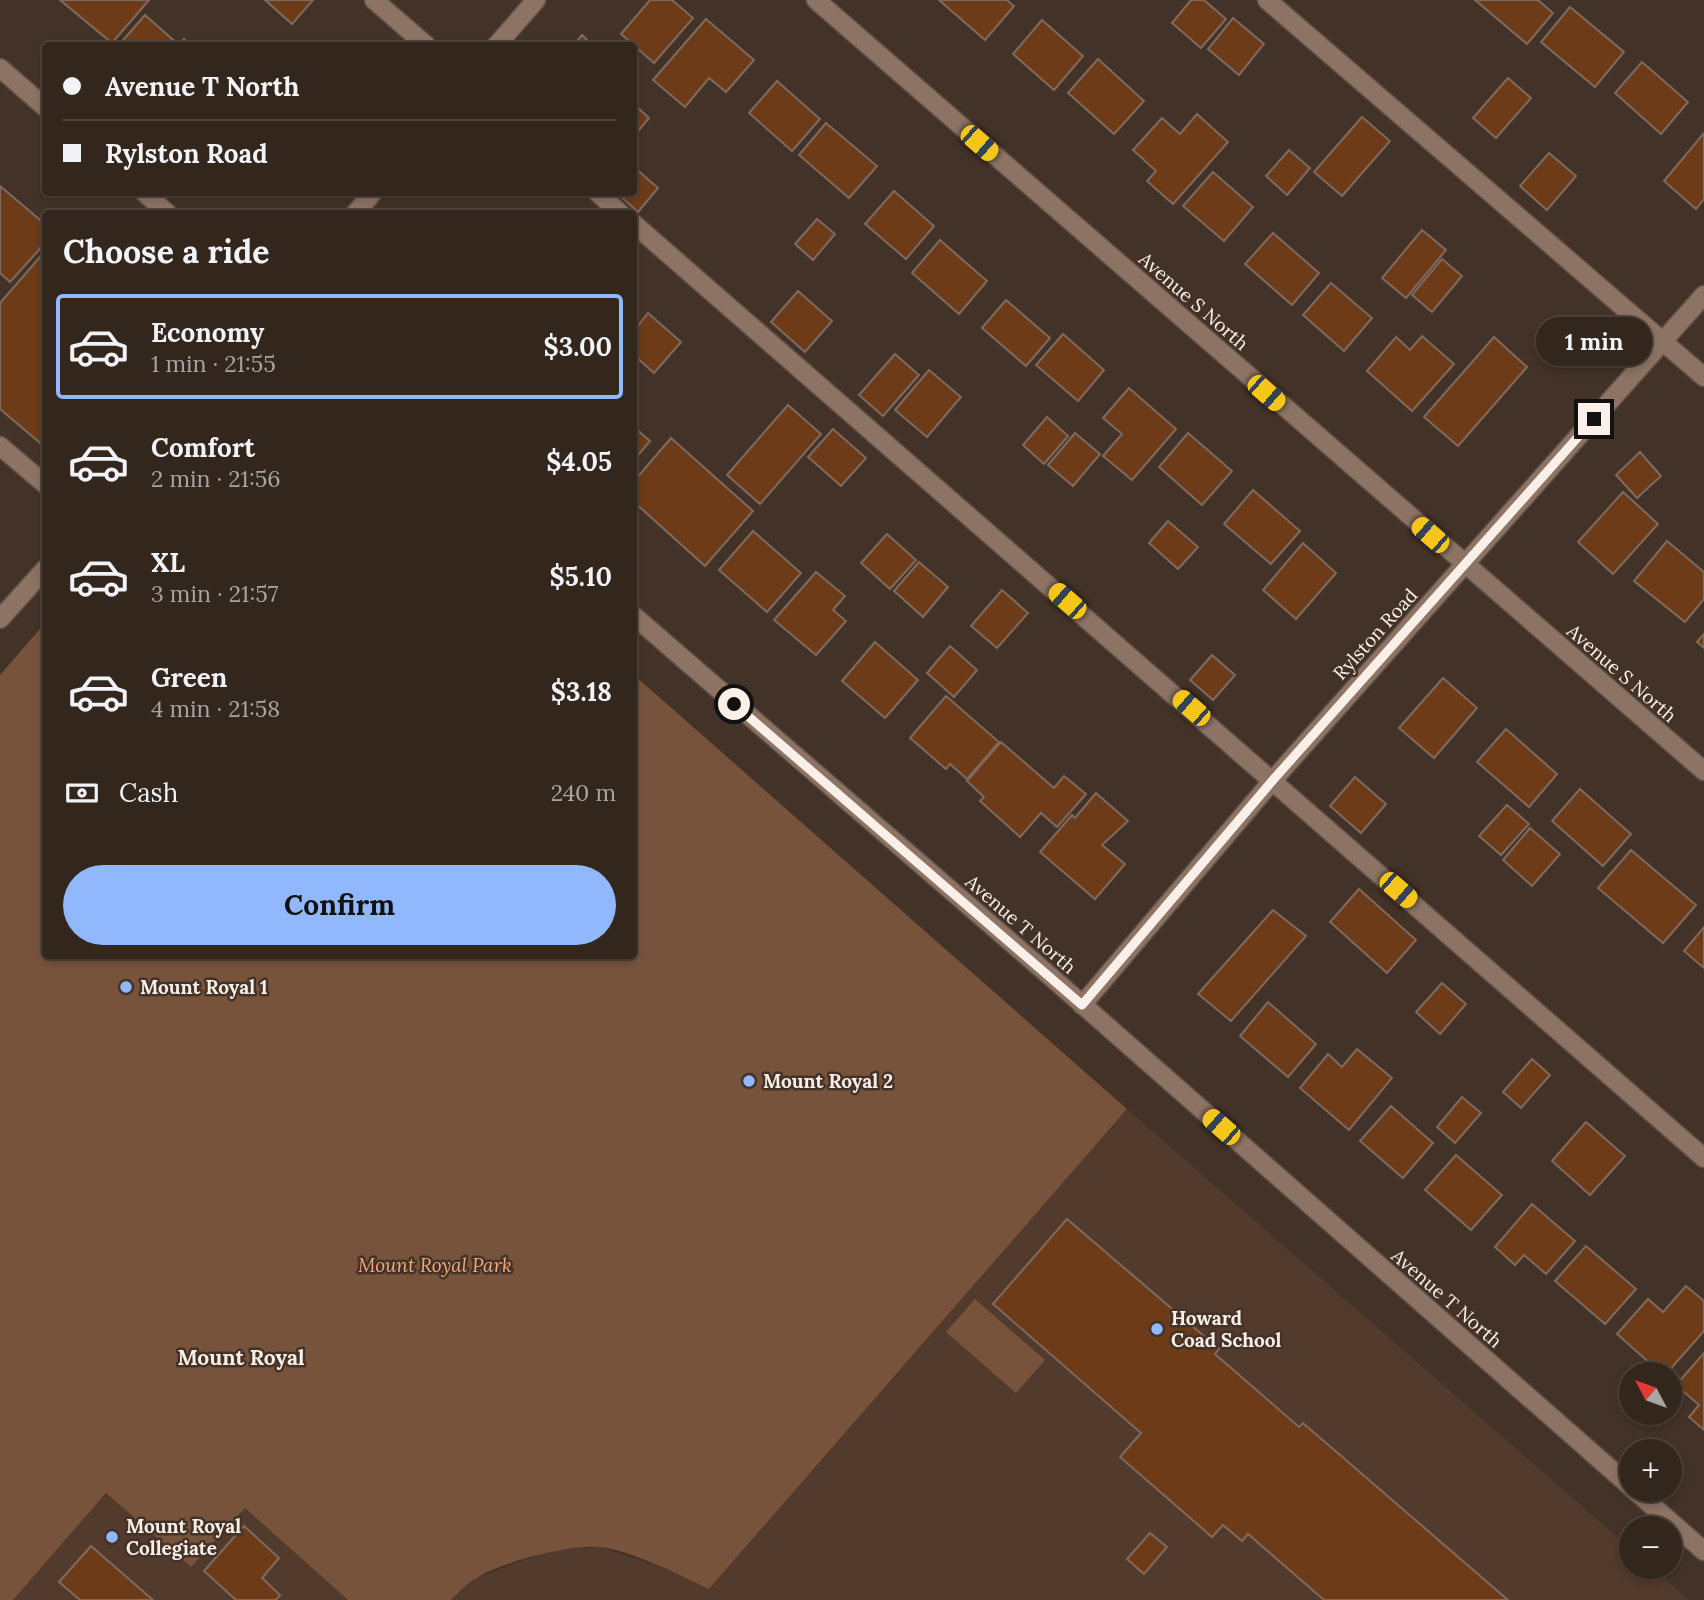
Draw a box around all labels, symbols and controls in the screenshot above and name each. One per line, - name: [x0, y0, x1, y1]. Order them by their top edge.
- text: Avenue T North: [105, 70, 299, 103]
- car: [957, 121, 1002, 165]
- text: Rylston Road: [105, 137, 268, 170]
- text: Choose a ride: [63, 231, 270, 272]
- street label: Avenue S North: [1133, 246, 1254, 355]
- icon: car: [67, 315, 130, 378]
- text: Economy: [151, 316, 264, 349]
- callout: 1 min: [1536, 318, 1652, 366]
- text: 1 min: [1565, 327, 1623, 356]
- text: $3.00: [543, 330, 612, 363]
- text: 1 min · 21:55: [151, 349, 276, 378]
- car: [1244, 371, 1289, 415]
- route end: [1578, 403, 1610, 435]
- icon: car: [67, 430, 130, 493]
- text: Comfort: [151, 431, 255, 464]
- text: $4.05: [546, 445, 612, 478]
- text: 2 min · 21:56: [151, 464, 281, 493]
- car: [1408, 513, 1453, 557]
- icon: car: [67, 545, 130, 608]
- text: XL: [151, 546, 185, 579]
- text: $5.10: [550, 560, 612, 593]
- text: 3 min · 21:57: [151, 579, 278, 608]
- car: [1045, 579, 1090, 623]
- street label: Rylston Road: [1328, 583, 1422, 685]
- street label: Avenue S North: [1561, 618, 1682, 727]
- icon: car: [67, 660, 130, 723]
- text: Green: [151, 661, 227, 694]
- text: $3.18: [551, 675, 612, 708]
- car: [1169, 686, 1214, 730]
- route start: [718, 688, 750, 720]
- text: 4 min · 21:58: [151, 694, 280, 723]
- icon: cash: [63, 774, 101, 812]
- text: Cash: [119, 776, 178, 809]
- text: 240 m: [551, 778, 616, 807]
- button: Confirm: [63, 865, 616, 945]
- car: [1376, 868, 1421, 912]
- street label: Avenue T North: [960, 869, 1081, 979]
- place label: Mount Royal 1: [140, 975, 268, 999]
- marker: Mount Royal 1: [118, 979, 134, 995]
- place label: Mount Royal 2: [763, 1069, 893, 1093]
- marker: Mount Royal 2: [741, 1073, 757, 1089]
- car: [1199, 1105, 1244, 1149]
- street label: Avenue T North: [1386, 1243, 1507, 1353]
- park label: Mount Royal Park: [358, 1253, 512, 1277]
- place label: Howard Coad School: [1171, 1306, 1282, 1352]
- marker: Howard Coad School: [1149, 1321, 1165, 1337]
- district label: Mount Royal: [177, 1344, 305, 1371]
- north arrow: [1619, 1362, 1682, 1424]
- map controls: [1619, 1362, 1682, 1579]
- button: +: [1619, 1439, 1682, 1502]
- place label: Mount Royal Collegiate: [126, 1514, 241, 1560]
- button: −: [1619, 1516, 1682, 1579]
- marker: Mount Royal Collegiate: [104, 1529, 120, 1545]

